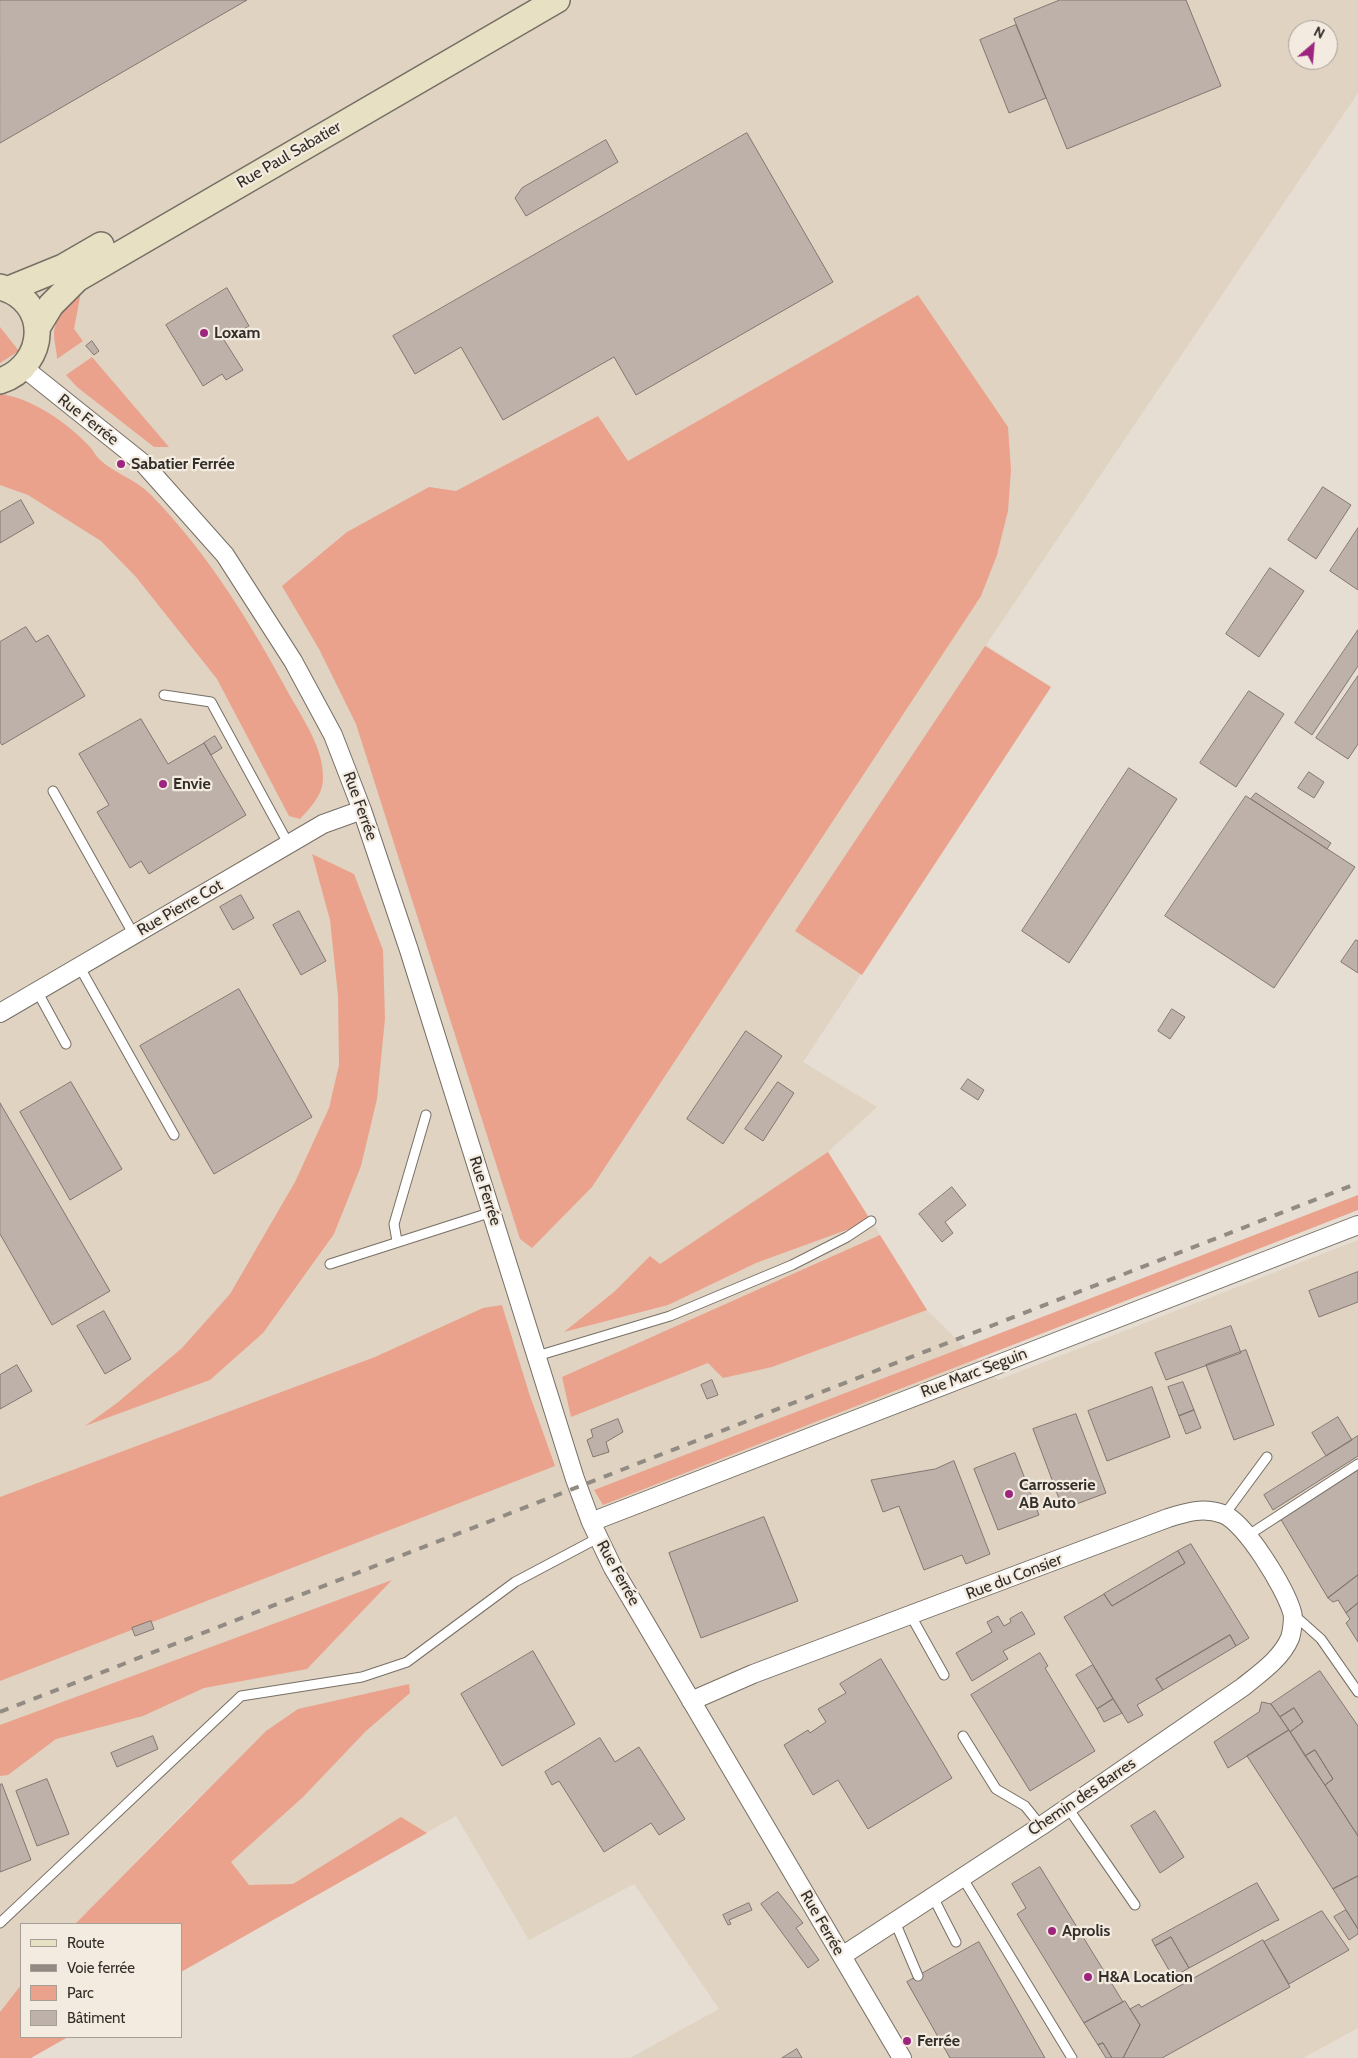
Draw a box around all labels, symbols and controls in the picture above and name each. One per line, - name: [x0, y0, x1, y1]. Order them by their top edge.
- north arrow: [1288, 20, 1338, 70]
- text: N: [1311, 22, 1328, 43]
- street label: Rue Paul Sabatier: [233, 117, 345, 193]
- place label: Loxam: [214, 323, 260, 343]
- marker: Loxam: [198, 327, 210, 339]
- street label: Rue Ferrée: [54, 390, 122, 450]
- place label: Sabatier Ferrée: [131, 454, 235, 474]
- marker: Sabatier Ferrée: [115, 458, 127, 470]
- street label: Rue Ferrée: [339, 769, 381, 843]
- place label: Envie: [173, 774, 211, 794]
- marker: Envie: [157, 778, 169, 790]
- street label: Rue Pierre Cot: [134, 876, 226, 940]
- street label: Rue Ferrée: [465, 1154, 505, 1228]
- street label: Rue Marc Seguin: [918, 1344, 1030, 1402]
- place label: Carrosserie AB Auto: [1019, 1475, 1095, 1513]
- marker: Carrosserie AB Auto: [1003, 1488, 1015, 1500]
- street label: Rue Ferrée: [592, 1537, 644, 1609]
- street label: Rue du Consier: [963, 1550, 1065, 1604]
- street label: Chemin des Barres: [1024, 1754, 1140, 1840]
- street label: Rue Ferrée: [796, 1887, 848, 1959]
- place label: Aprolis: [1062, 1921, 1110, 1941]
- legend: [20, 1923, 182, 2038]
- marker: Aprolis: [1046, 1925, 1058, 1937]
- text: Route: [67, 1934, 105, 1952]
- text: Voie ferrée: [67, 1959, 135, 1977]
- place label: H&A Location: [1098, 1967, 1193, 1987]
- marker: H&A Location: [1082, 1971, 1094, 1983]
- text: Parc: [67, 1984, 94, 2002]
- text: Bâtiment: [67, 2009, 125, 2027]
- place label: Ferrée: [917, 2031, 960, 2051]
- marker: Ferrée: [901, 2035, 913, 2047]

